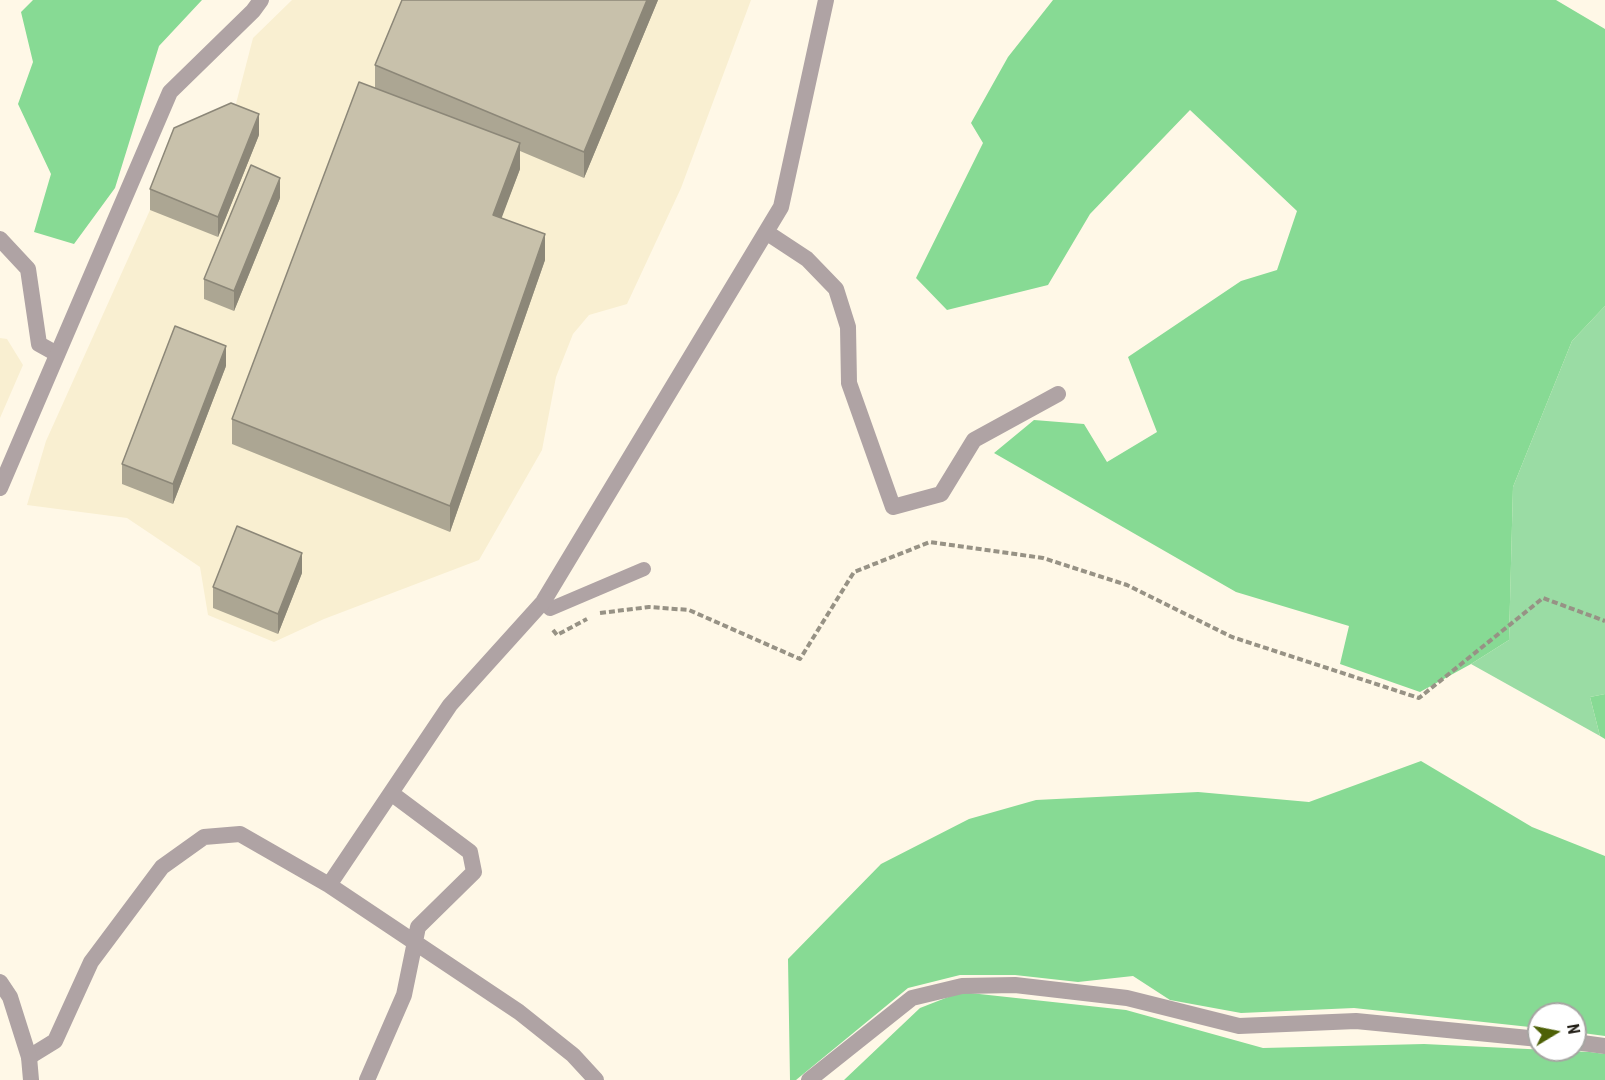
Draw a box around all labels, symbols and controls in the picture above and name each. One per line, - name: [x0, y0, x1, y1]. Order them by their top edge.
- north arrow: [1527, 1002, 1587, 1062]
- text: N: [1563, 1023, 1583, 1036]

